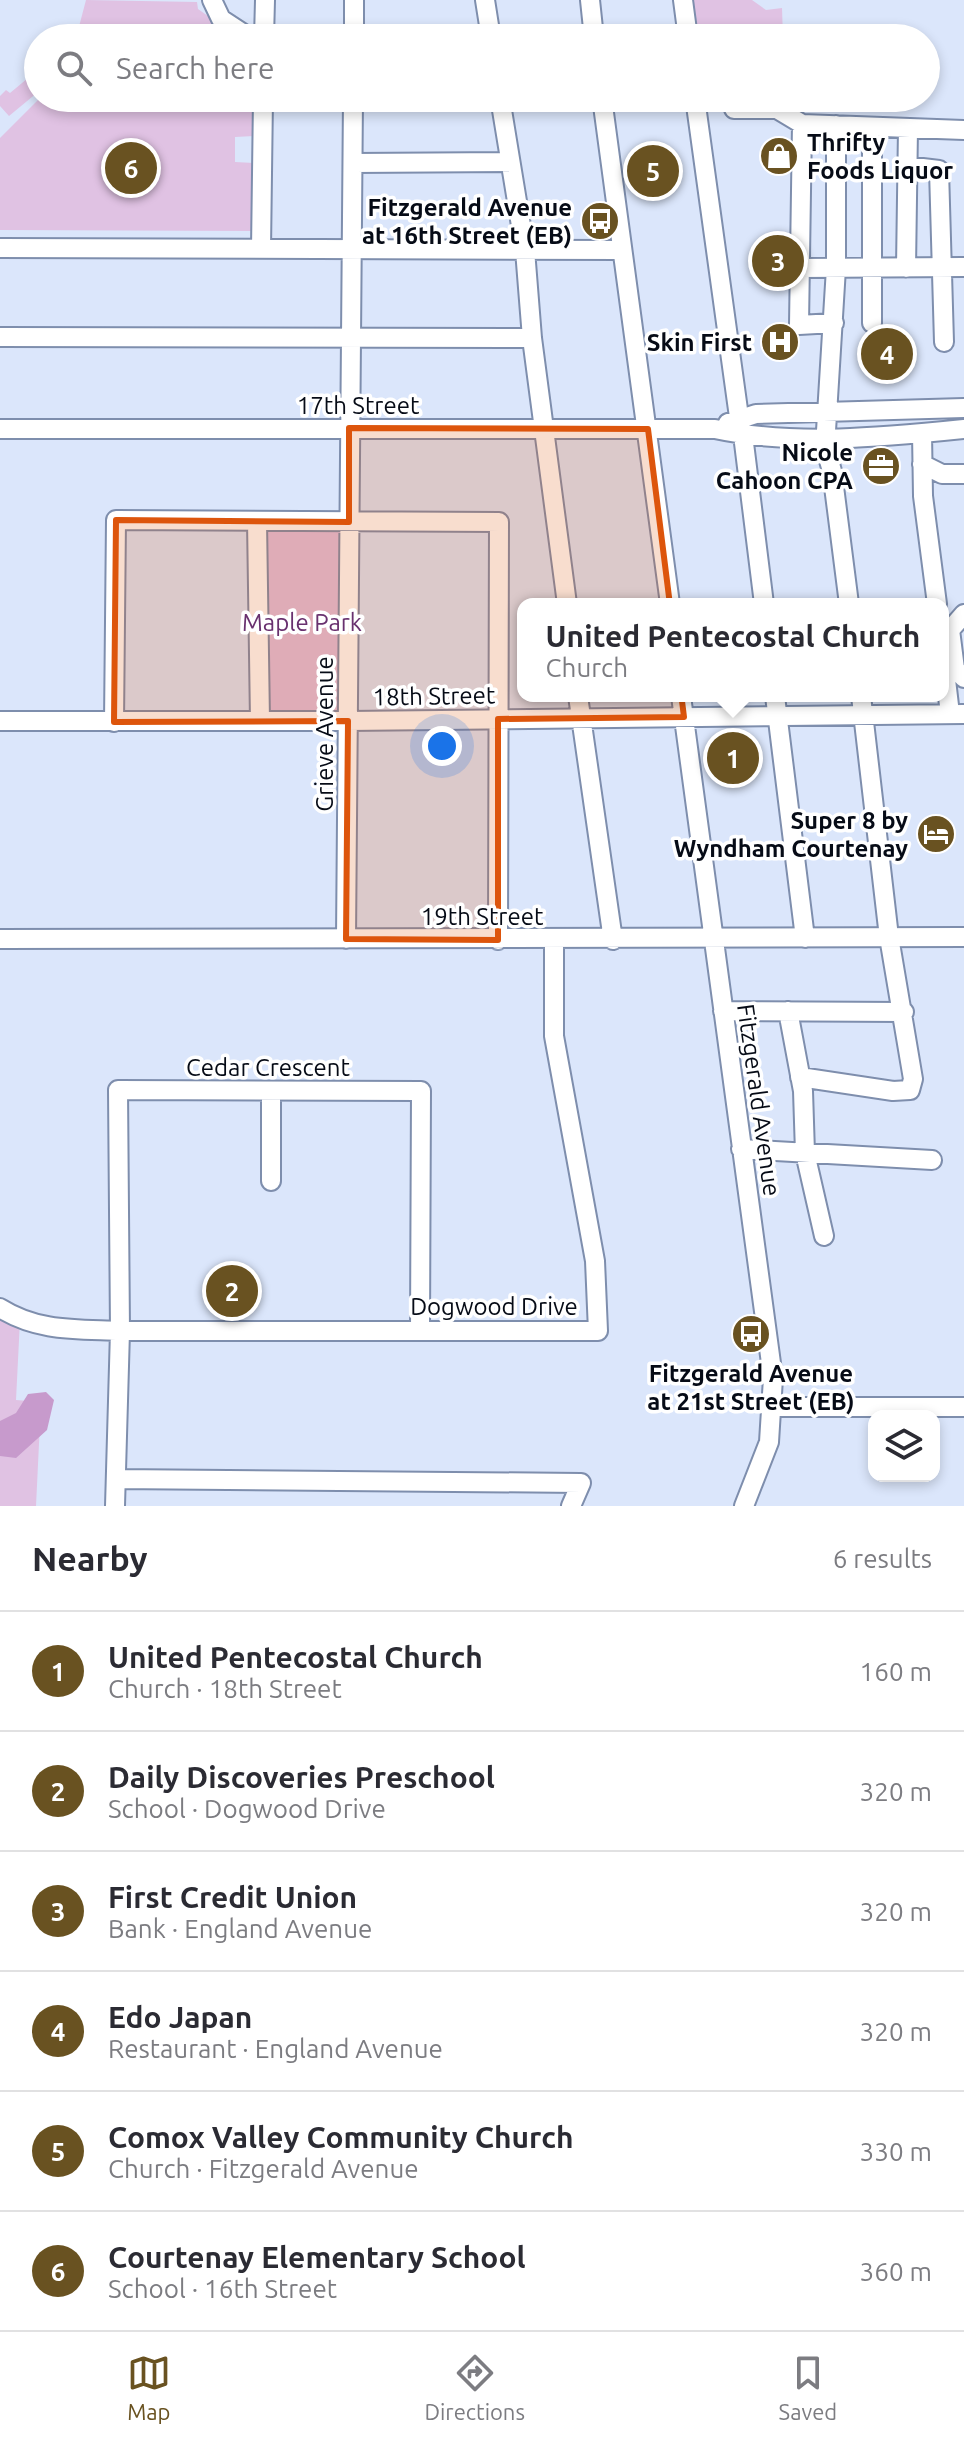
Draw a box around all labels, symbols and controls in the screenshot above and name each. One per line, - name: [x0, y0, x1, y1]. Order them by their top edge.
- search box: [24, 24, 940, 112]
- icon: search: [52, 46, 96, 90]
- text: Search here: [116, 51, 275, 85]
- place label: Thrifty Foods Liquor: [807, 129, 953, 184]
- shop icon: Thrifty Foods Liquor: [758, 135, 800, 177]
- pin: 6: [105, 138, 157, 198]
- pin: 5: [627, 141, 679, 201]
- place label: Fitzgerald Avenue at 16th Street (EB): [362, 194, 572, 249]
- bus stop icon: Fitzgerald Avenue at 16th Street (EB): [579, 200, 621, 242]
- pin: 3: [752, 231, 804, 291]
- hospital icon: Skin First: [759, 321, 801, 363]
- pin: 4: [861, 324, 913, 384]
- place label: Skin First: [647, 329, 752, 356]
- street label: 17th Street: [297, 392, 420, 419]
- place label: Nicole Cahoon CPA: [716, 439, 853, 494]
- office icon: Nicole Cahoon CPA: [860, 445, 902, 487]
- popup: [517, 598, 949, 702]
- park label: Maple Park: [242, 609, 362, 636]
- text: United Pentecostal Church: [546, 619, 920, 653]
- text: Church: [546, 653, 628, 682]
- street label: Grieve Avenue: [311, 656, 338, 812]
- street label: 18th Street: [372, 681, 496, 711]
- your location: [422, 726, 462, 766]
- pin: 1: [707, 728, 759, 788]
- place label: Super 8 by Wyndham Courtenay: [674, 807, 908, 862]
- hotel icon: Super 8 by Wyndham Courtenay: [915, 813, 957, 855]
- street label: 19th Street: [421, 903, 544, 930]
- street label: Fitzgerald Avenue: [732, 1002, 786, 1198]
- street label: Cedar Crescent: [186, 1054, 350, 1081]
- pin: 2: [206, 1261, 258, 1321]
- street label: Dogwood Drive: [410, 1293, 578, 1320]
- bus stop icon: Fitzgerald Avenue at 21st Street (EB): [730, 1313, 772, 1355]
- place label: Fitzgerald Avenue at 21st Street (EB): [647, 1360, 855, 1415]
- map controls: [868, 1410, 940, 1482]
- button: layers: [868, 1410, 940, 1482]
- text: Nearby: [32, 1539, 147, 1577]
- text: 6 results: [833, 1544, 932, 1573]
- text: United Pentecostal Church: [108, 1640, 483, 1674]
- text: 1: [51, 1657, 65, 1686]
- text: 160 m: [860, 1657, 932, 1686]
- text: Church · 18th Street: [108, 1674, 342, 1703]
- text: Daily Discoveries Preschool: [108, 1760, 495, 1794]
- text: 2: [51, 1777, 65, 1806]
- text: 320 m: [860, 1777, 932, 1806]
- text: School · Dogwood Drive: [108, 1794, 386, 1823]
- text: First Credit Union: [108, 1880, 357, 1914]
- text: 3: [51, 1897, 65, 1926]
- text: 320 m: [860, 1897, 932, 1926]
- text: Bank · England Avenue: [108, 1914, 372, 1943]
- text: Edo Japan: [108, 2000, 252, 2034]
- text: 4: [51, 2017, 65, 2046]
- text: 320 m: [860, 2017, 932, 2046]
- text: Restaurant · England Avenue: [108, 2034, 443, 2063]
- text: Comox Valley Community Church: [108, 2120, 573, 2154]
- text: 5: [51, 2137, 65, 2166]
- text: 330 m: [860, 2137, 932, 2166]
- text: Church · Fitzgerald Avenue: [108, 2154, 419, 2183]
- text: Courtenay Elementary School: [108, 2240, 526, 2274]
- text: 6: [51, 2257, 65, 2286]
- text: 360 m: [860, 2257, 932, 2286]
- text: School · 16th Street: [108, 2274, 337, 2303]
- tab: Map: [127, 2351, 171, 2424]
- tab: Directions: [424, 2351, 525, 2424]
- tab: Saved: [779, 2351, 837, 2424]

